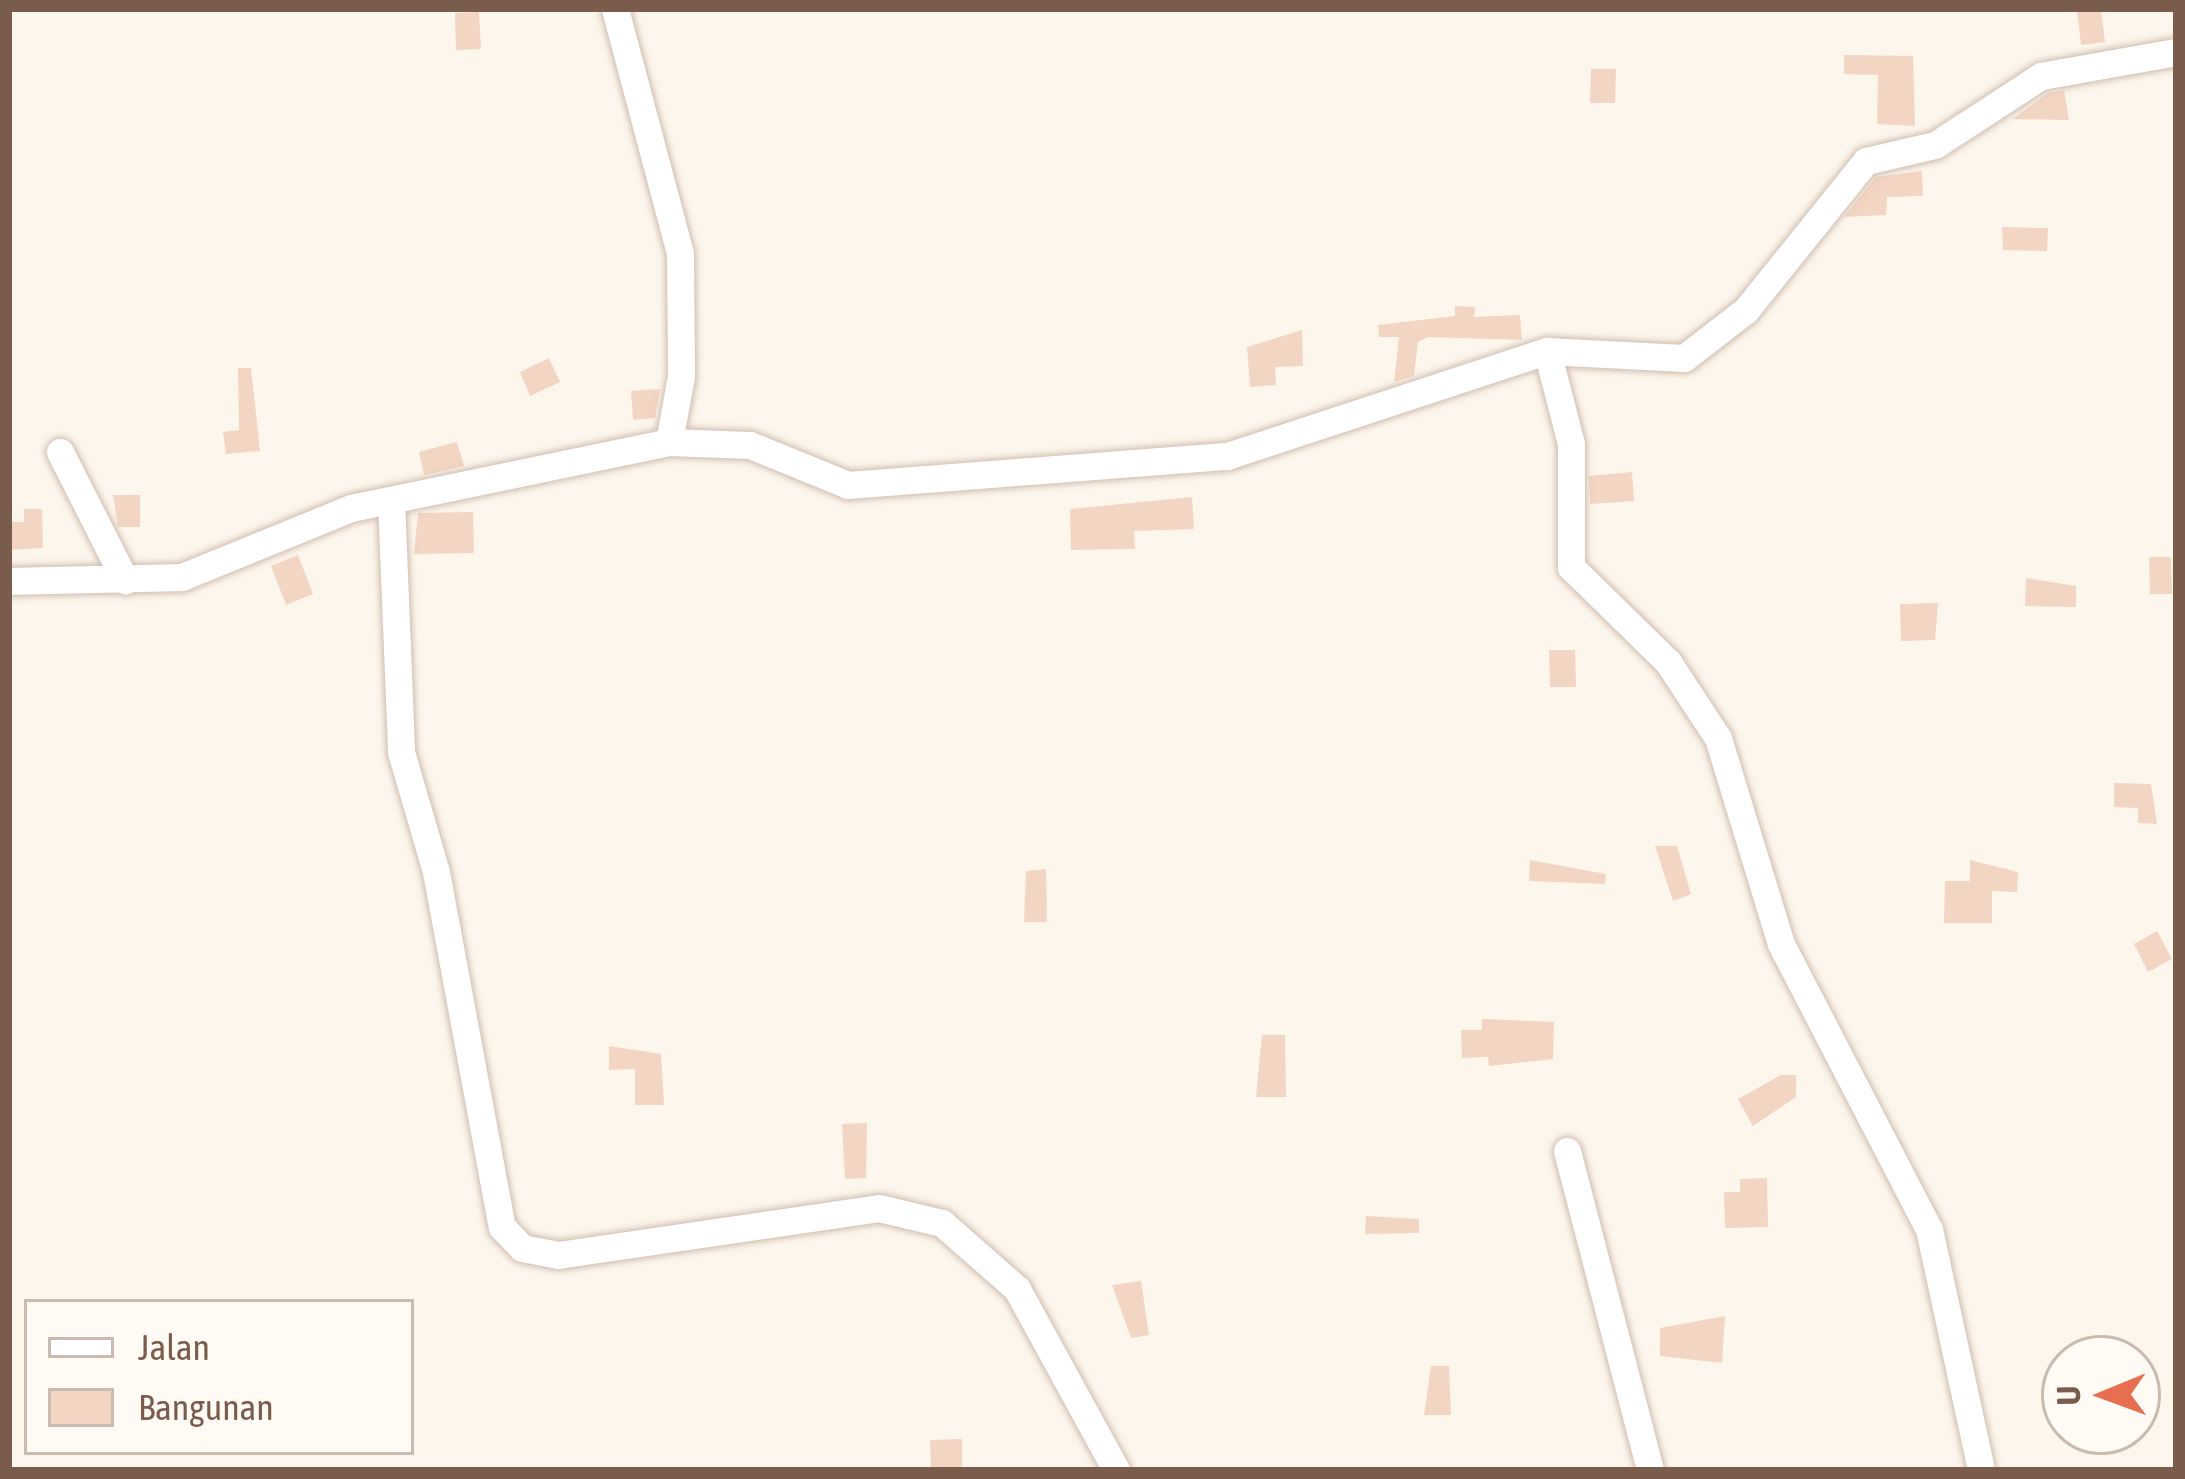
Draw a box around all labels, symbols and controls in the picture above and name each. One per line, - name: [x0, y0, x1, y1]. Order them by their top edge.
- legend: [24, 1299, 414, 1455]
- text: Jalan: [138, 1326, 210, 1368]
- north arrow: [2041, 1335, 2161, 1455]
- text: Bangunan: [138, 1386, 274, 1428]
- text: U: [2049, 1386, 2087, 1406]

